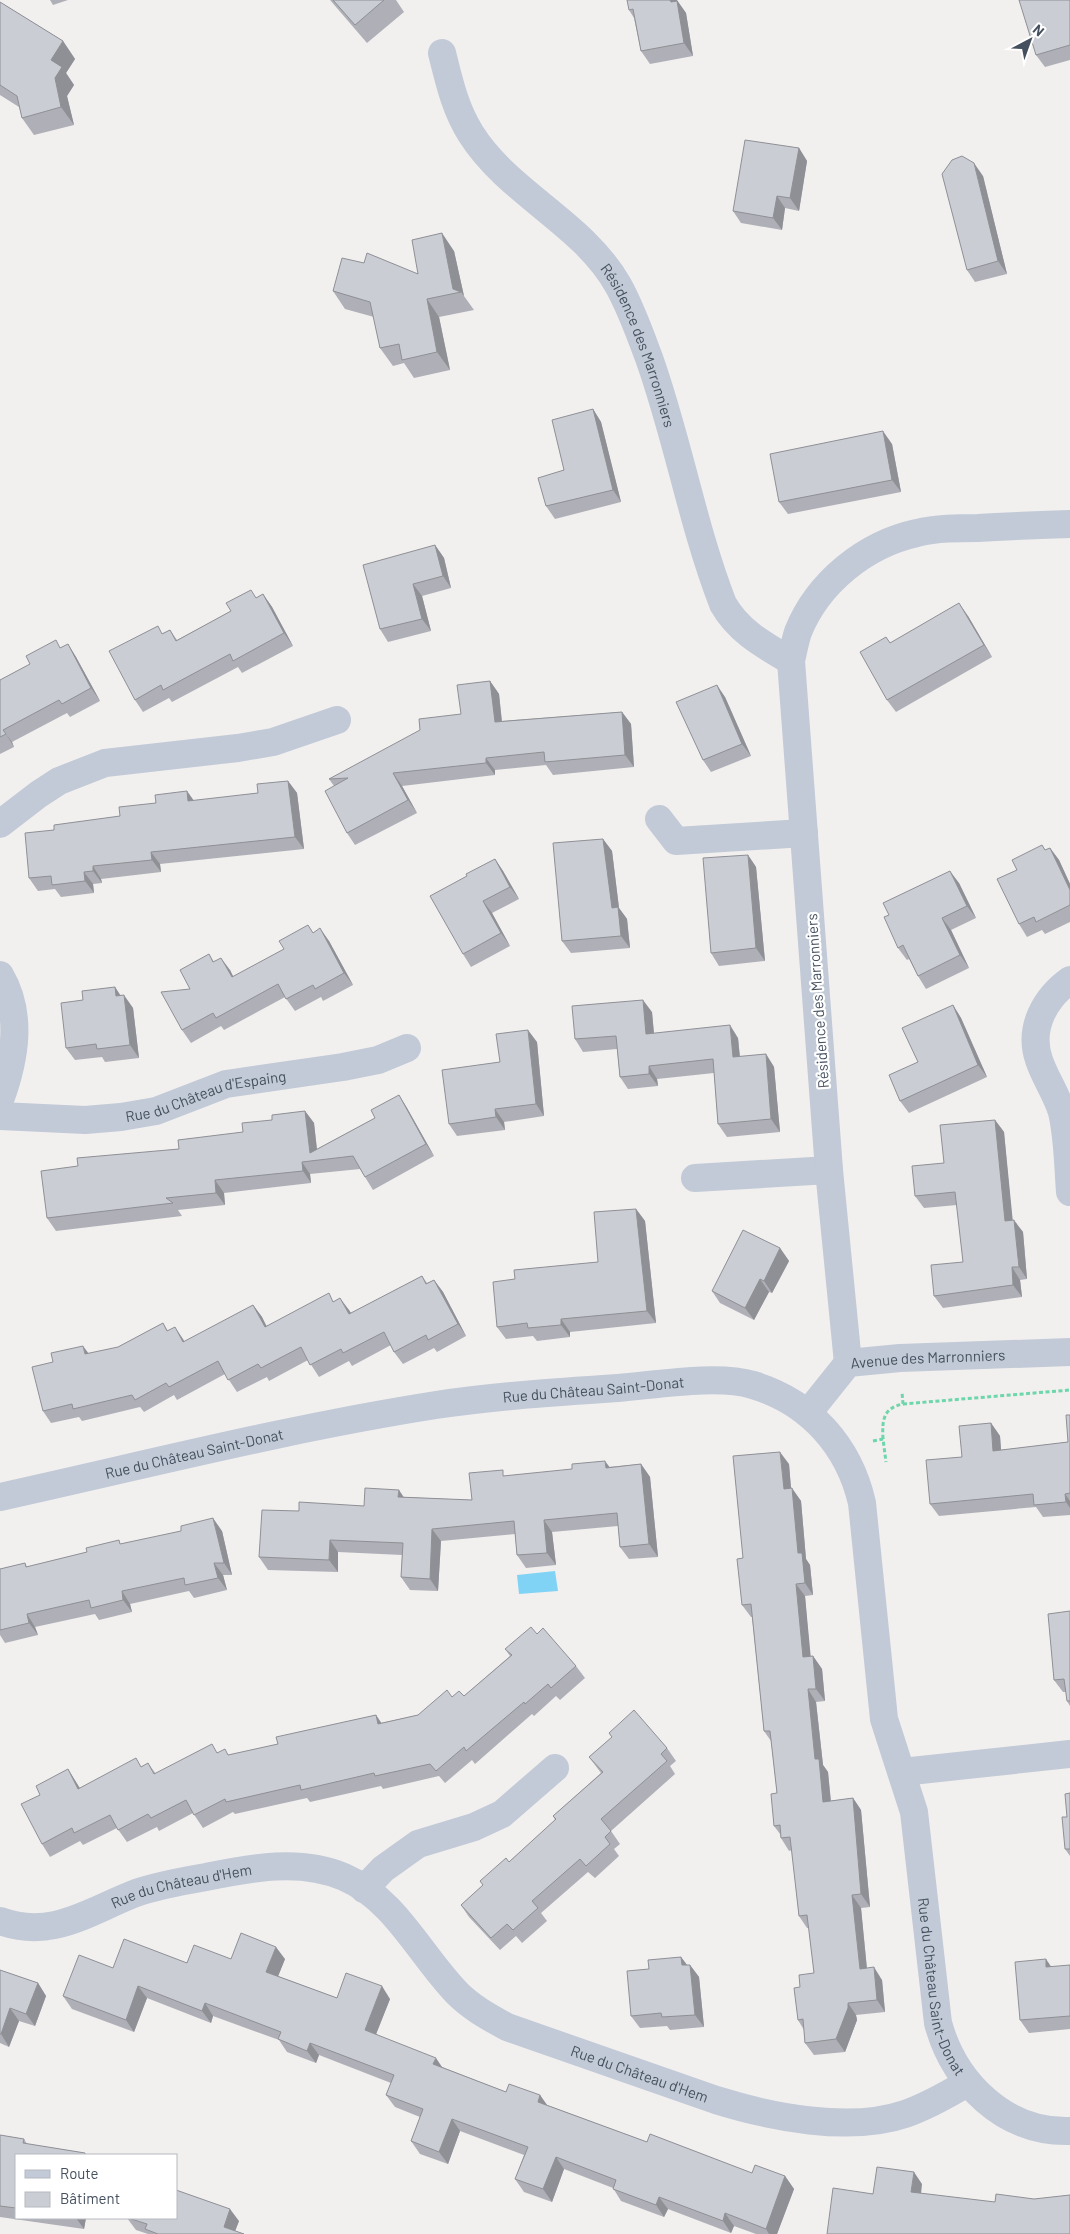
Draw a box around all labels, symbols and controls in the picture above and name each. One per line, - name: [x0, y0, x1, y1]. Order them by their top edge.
- north arrow: [1005, 15, 1055, 65]
- text: N: [1030, 20, 1048, 39]
- street label: Résidence des Marronniers: [597, 260, 679, 429]
- street label: Résidence des Marronniers: [802, 913, 832, 1089]
- street label: Rue du Château d'Espaing: [124, 1066, 287, 1125]
- street label: Avenue des Marronniers: [850, 1345, 1006, 1372]
- street label: Rue du Château Saint-Donat: [502, 1372, 685, 1406]
- street label: Rue du Château Saint-Donat: [103, 1425, 285, 1482]
- street label: Rue du Château d'Hem: [108, 1860, 253, 1912]
- street label: Rue du Château Saint-Donat: [915, 1897, 969, 2079]
- street label: Rue du Château d'Hem: [568, 2041, 711, 2106]
- legend: [15, 2154, 178, 2219]
- text: Route: [60, 2164, 99, 2182]
- text: Bâtiment: [60, 2189, 120, 2207]

